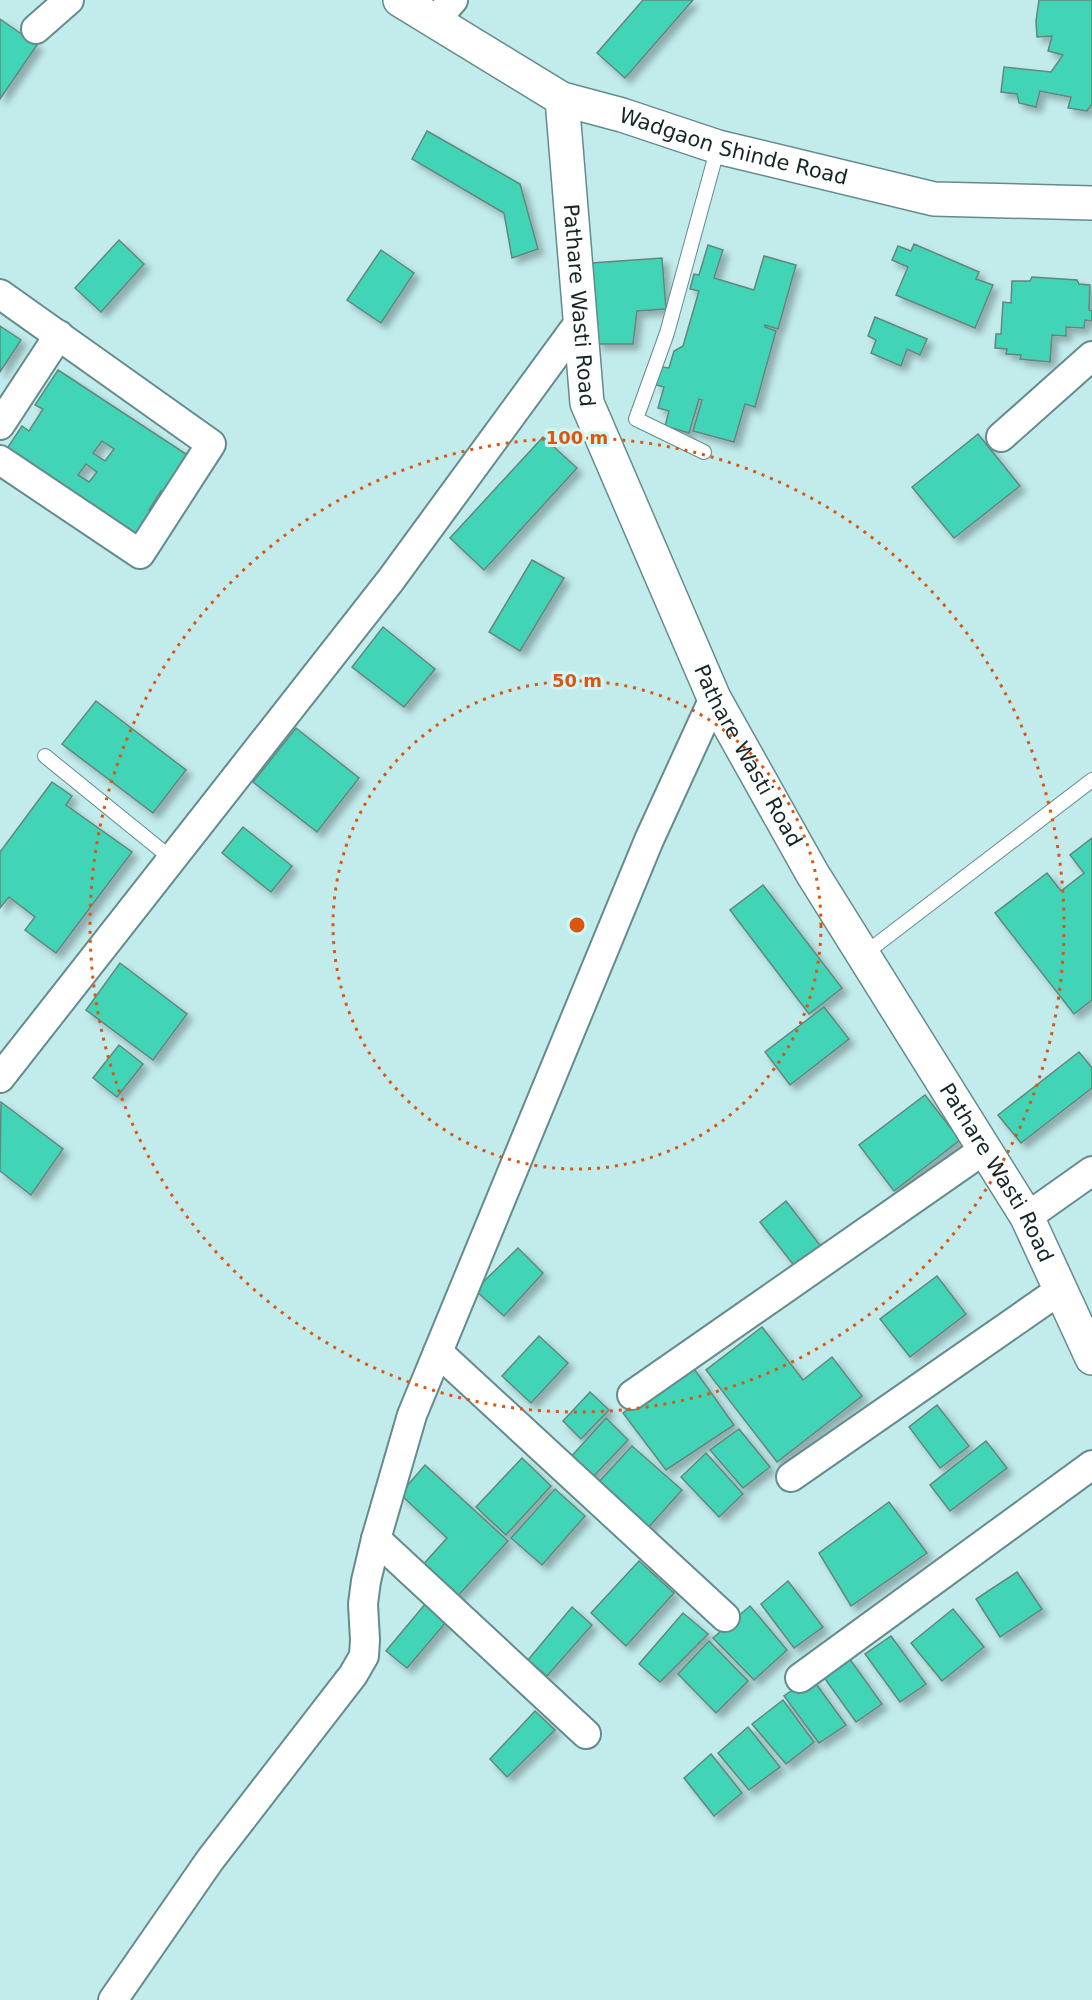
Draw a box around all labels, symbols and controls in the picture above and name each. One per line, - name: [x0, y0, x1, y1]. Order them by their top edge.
- street label: Wadgaon Shinde Road: [616, 103, 850, 190]
- street label: Pathare Wasti Road: [559, 203, 599, 408]
- text: 100 m: [546, 427, 608, 448]
- street label: Pathare Wasti Road: [689, 661, 807, 851]
- text: 50 m: [552, 670, 602, 691]
- centre of rings: [567, 915, 587, 935]
- street label: Pathare Wasti Road: [935, 1079, 1058, 1266]

